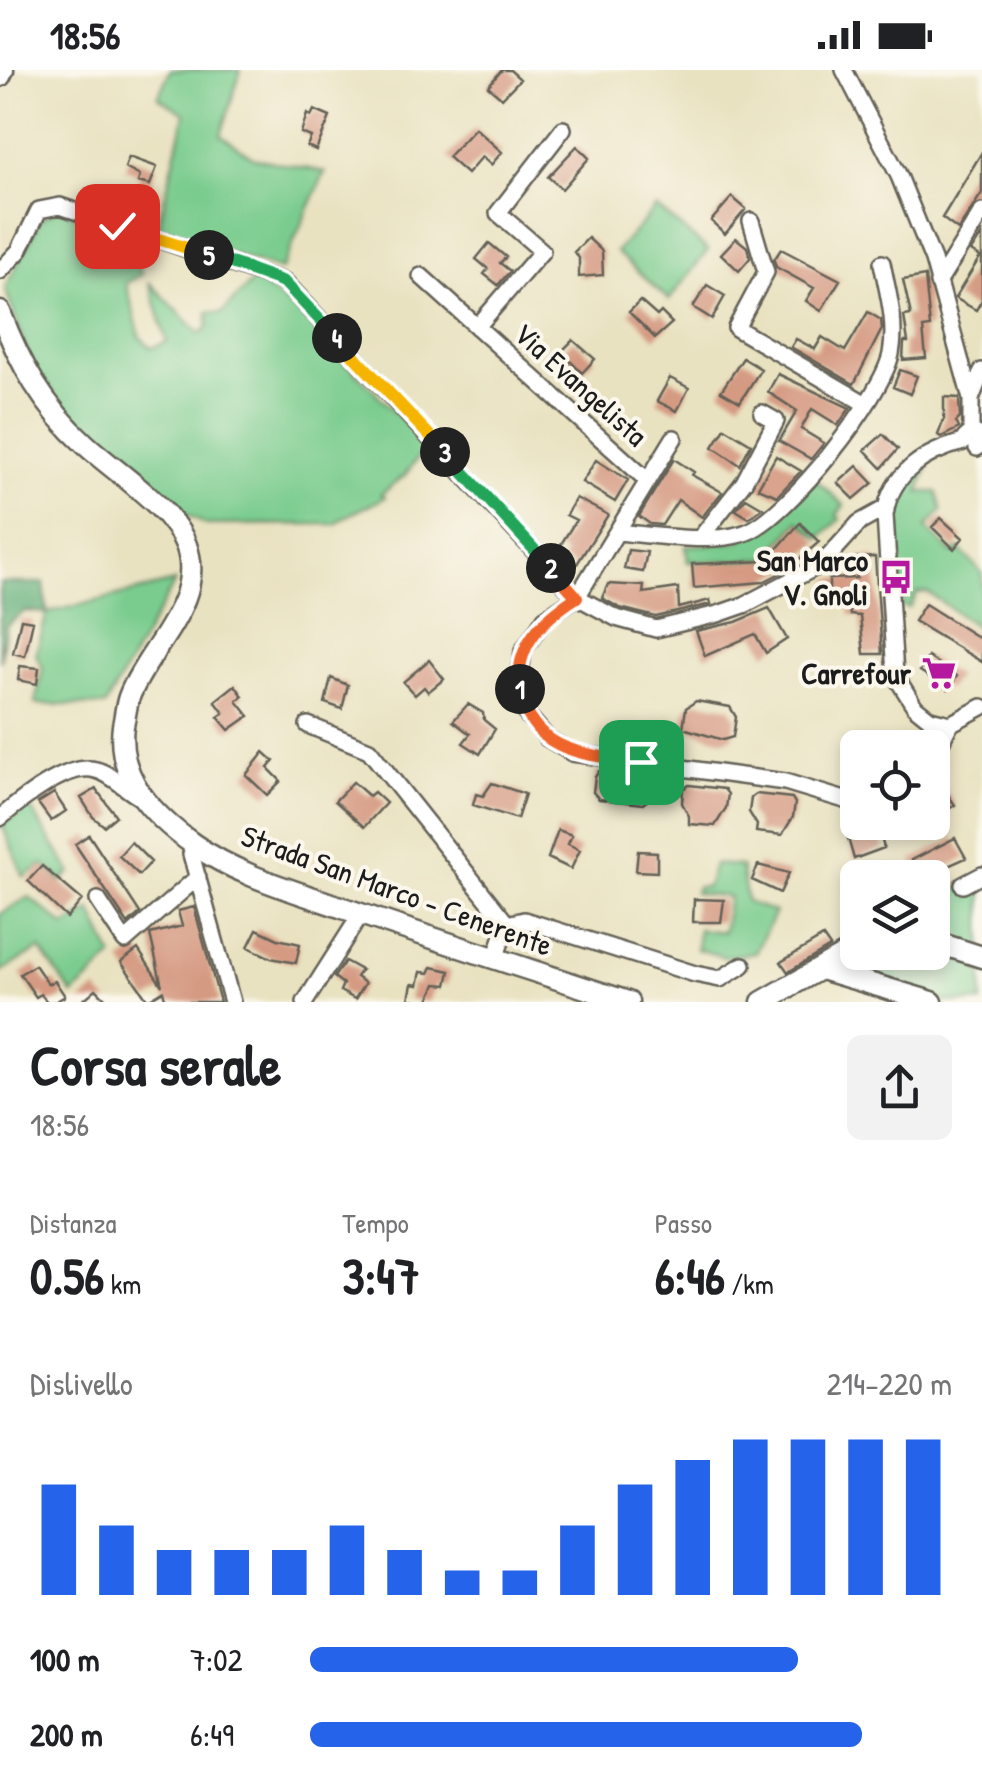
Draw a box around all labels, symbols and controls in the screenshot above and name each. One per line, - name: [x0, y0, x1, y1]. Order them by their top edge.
- text: 18:56: [50, 9, 120, 61]
- pin: [75, 184, 160, 269]
- icon: check: [90, 199, 145, 254]
- pin: 5: [184, 230, 234, 280]
- text: 5: [203, 236, 215, 274]
- pin: 4: [312, 313, 362, 363]
- street label: Via Evangelista: [506, 313, 656, 455]
- text: 4: [332, 319, 342, 357]
- pin: 3: [420, 427, 470, 477]
- text: 3: [439, 433, 451, 471]
- place label: San Marco V. Gnoli: [757, 540, 868, 614]
- pin: 2: [526, 543, 576, 593]
- text: 2: [544, 549, 558, 587]
- bus stop icon: San Marco V. Gnoli: [877, 558, 915, 596]
- place label: Carrefour: [801, 653, 911, 693]
- supermarket icon: Carrefour: [920, 654, 958, 692]
- pin: 1: [495, 664, 545, 714]
- text: 1: [515, 670, 525, 708]
- pin: [599, 720, 684, 805]
- map controls: [840, 730, 950, 970]
- button: locate: [840, 730, 950, 840]
- icon: arrive: [614, 735, 669, 790]
- street label: Strada San Marco - Cenerente: [236, 815, 558, 965]
- button: layers: [840, 860, 950, 970]
- text: Corsa serale: [30, 1028, 281, 1102]
- button: share: [847, 1035, 952, 1140]
- text: 18:56: [30, 1103, 89, 1146]
- text: Distanza: [30, 1204, 117, 1242]
- text: Tempo: [342, 1204, 409, 1242]
- text: Passo: [655, 1204, 712, 1242]
- text: 0.56: [30, 1242, 104, 1310]
- text: 3:47: [342, 1242, 420, 1310]
- text: 6:46: [655, 1242, 725, 1310]
- text: km: [104, 1265, 141, 1303]
- text: /km: [725, 1265, 774, 1303]
- text: Dislivello: [30, 1362, 133, 1405]
- text: 214–220 m: [827, 1362, 952, 1405]
- text: 100 m: [30, 1638, 99, 1681]
- text: 7:02: [190, 1638, 243, 1681]
- text: 200 m: [30, 1713, 103, 1756]
- text: 6:49: [190, 1713, 234, 1756]

